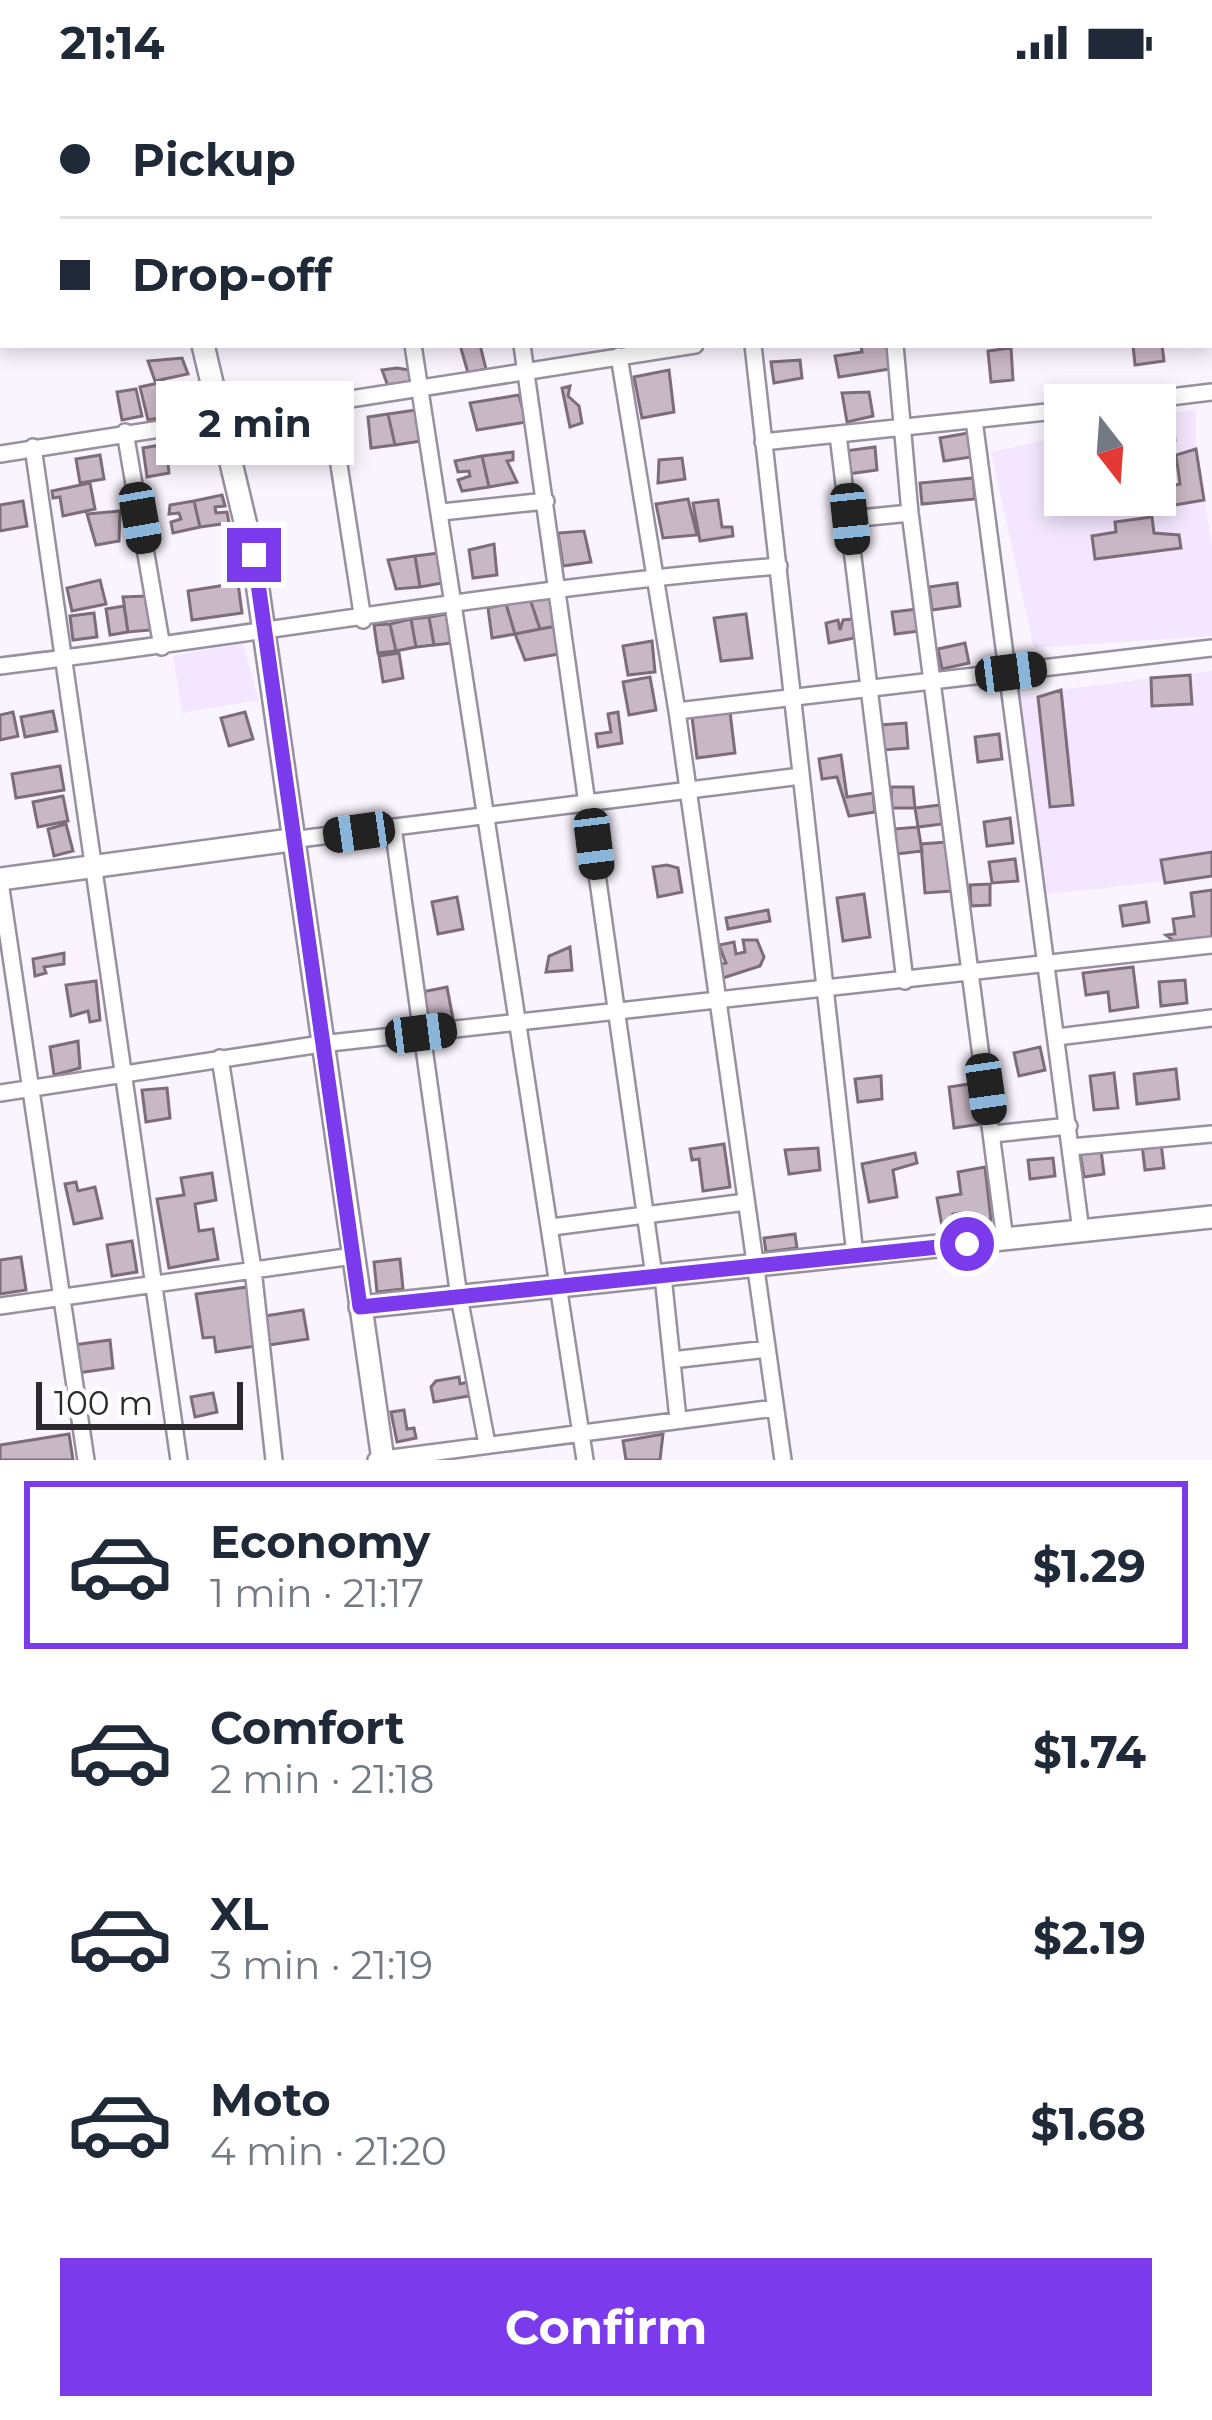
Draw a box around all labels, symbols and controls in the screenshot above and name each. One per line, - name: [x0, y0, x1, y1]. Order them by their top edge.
- text: 21:14: [60, 15, 165, 70]
- text: Pickup: [132, 132, 296, 187]
- text: Drop-off: [132, 247, 332, 302]
- callout: 2 min: [155, 381, 353, 465]
- north arrow: [1044, 384, 1176, 516]
- map controls: [1044, 384, 1176, 516]
- text: 2 min: [198, 399, 312, 447]
- car: [116, 479, 164, 557]
- car: [828, 481, 872, 557]
- route end: [227, 528, 281, 582]
- car: [973, 650, 1049, 694]
- car: [572, 806, 616, 882]
- car: [321, 809, 397, 855]
- car: [383, 1011, 459, 1055]
- car: [963, 1051, 1009, 1127]
- route start: [940, 1217, 994, 1271]
- scale bar: [36, 1376, 243, 1429]
- text: 100 m: [54, 1383, 153, 1423]
- icon: car: [66, 1511, 174, 1619]
- text: Economy: [210, 1514, 430, 1569]
- text: $1.29: [1033, 1538, 1146, 1593]
- text: 1 min · 21:17: [210, 1569, 424, 1617]
- icon: car: [66, 1697, 174, 1805]
- text: Comfort: [210, 1700, 405, 1755]
- text: $1.74: [1033, 1724, 1146, 1779]
- text: 2 min · 21:18: [210, 1755, 434, 1803]
- icon: car: [66, 1883, 174, 1991]
- text: XL: [210, 1886, 268, 1941]
- text: $2.19: [1033, 1910, 1146, 1965]
- text: 3 min · 21:19: [210, 1941, 433, 1989]
- icon: car: [66, 2069, 174, 2177]
- text: Moto: [210, 2072, 331, 2127]
- text: $1.68: [1031, 2096, 1146, 2151]
- text: 4 min · 21:20: [210, 2127, 447, 2175]
- button: Confirm: [60, 2258, 1152, 2396]

